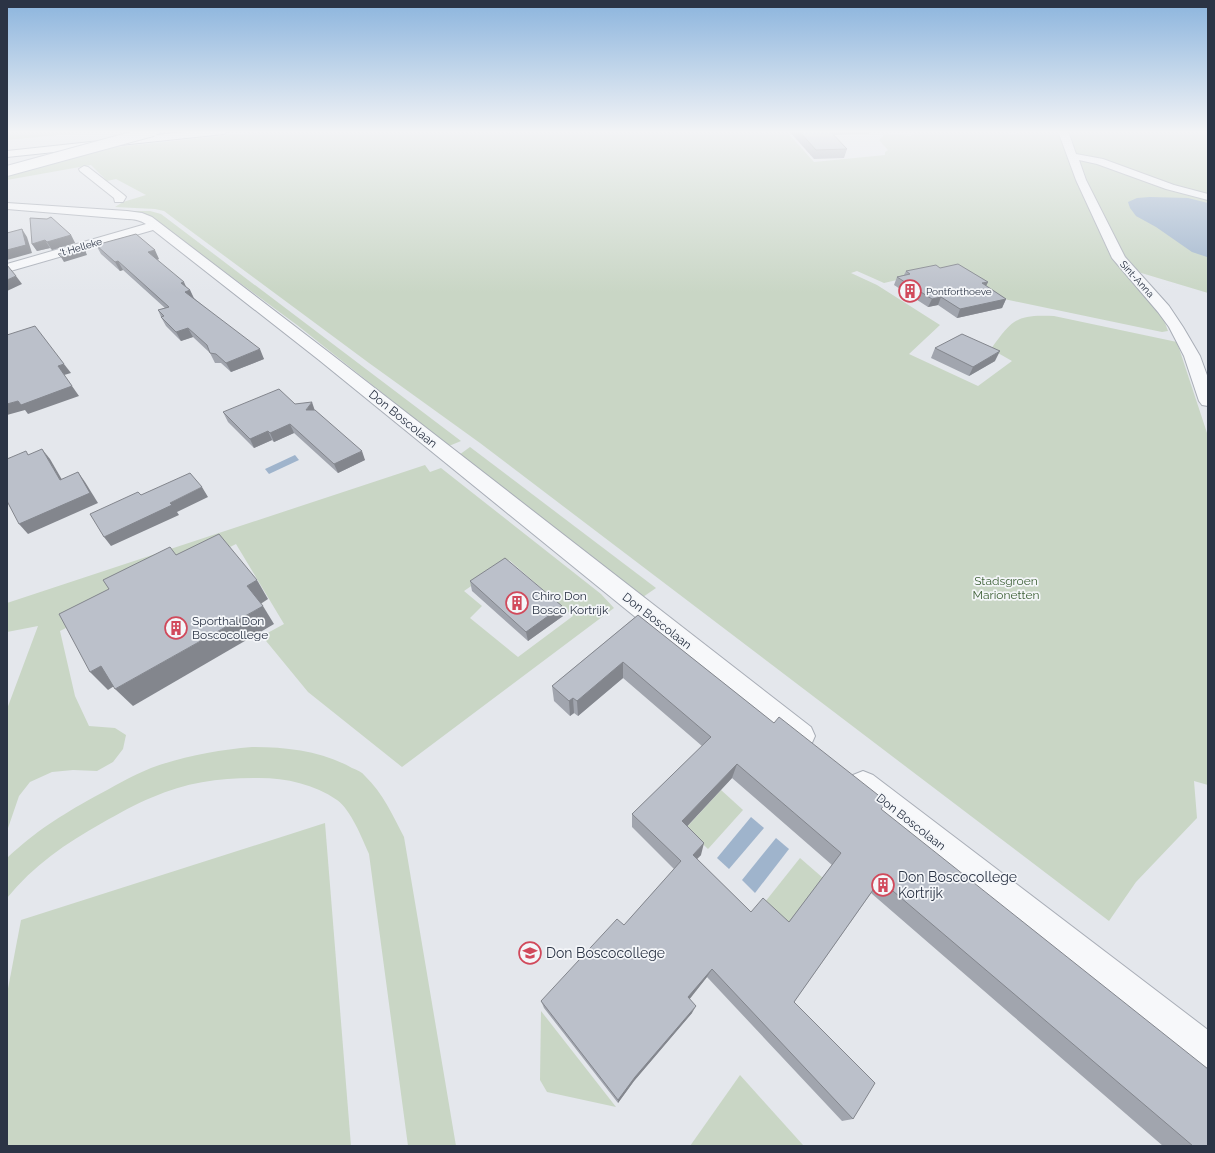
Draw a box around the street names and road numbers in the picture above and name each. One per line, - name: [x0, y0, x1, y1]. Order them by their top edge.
- street label: 't Helleke: [59, 236, 103, 258]
- street label: Sint-Anna: [1118, 258, 1156, 300]
- street label: Don Boscolaan: [366, 387, 440, 451]
- street label: Don Boscolaan: [620, 590, 694, 652]
- street label: Don Boscolaan: [874, 791, 948, 853]

